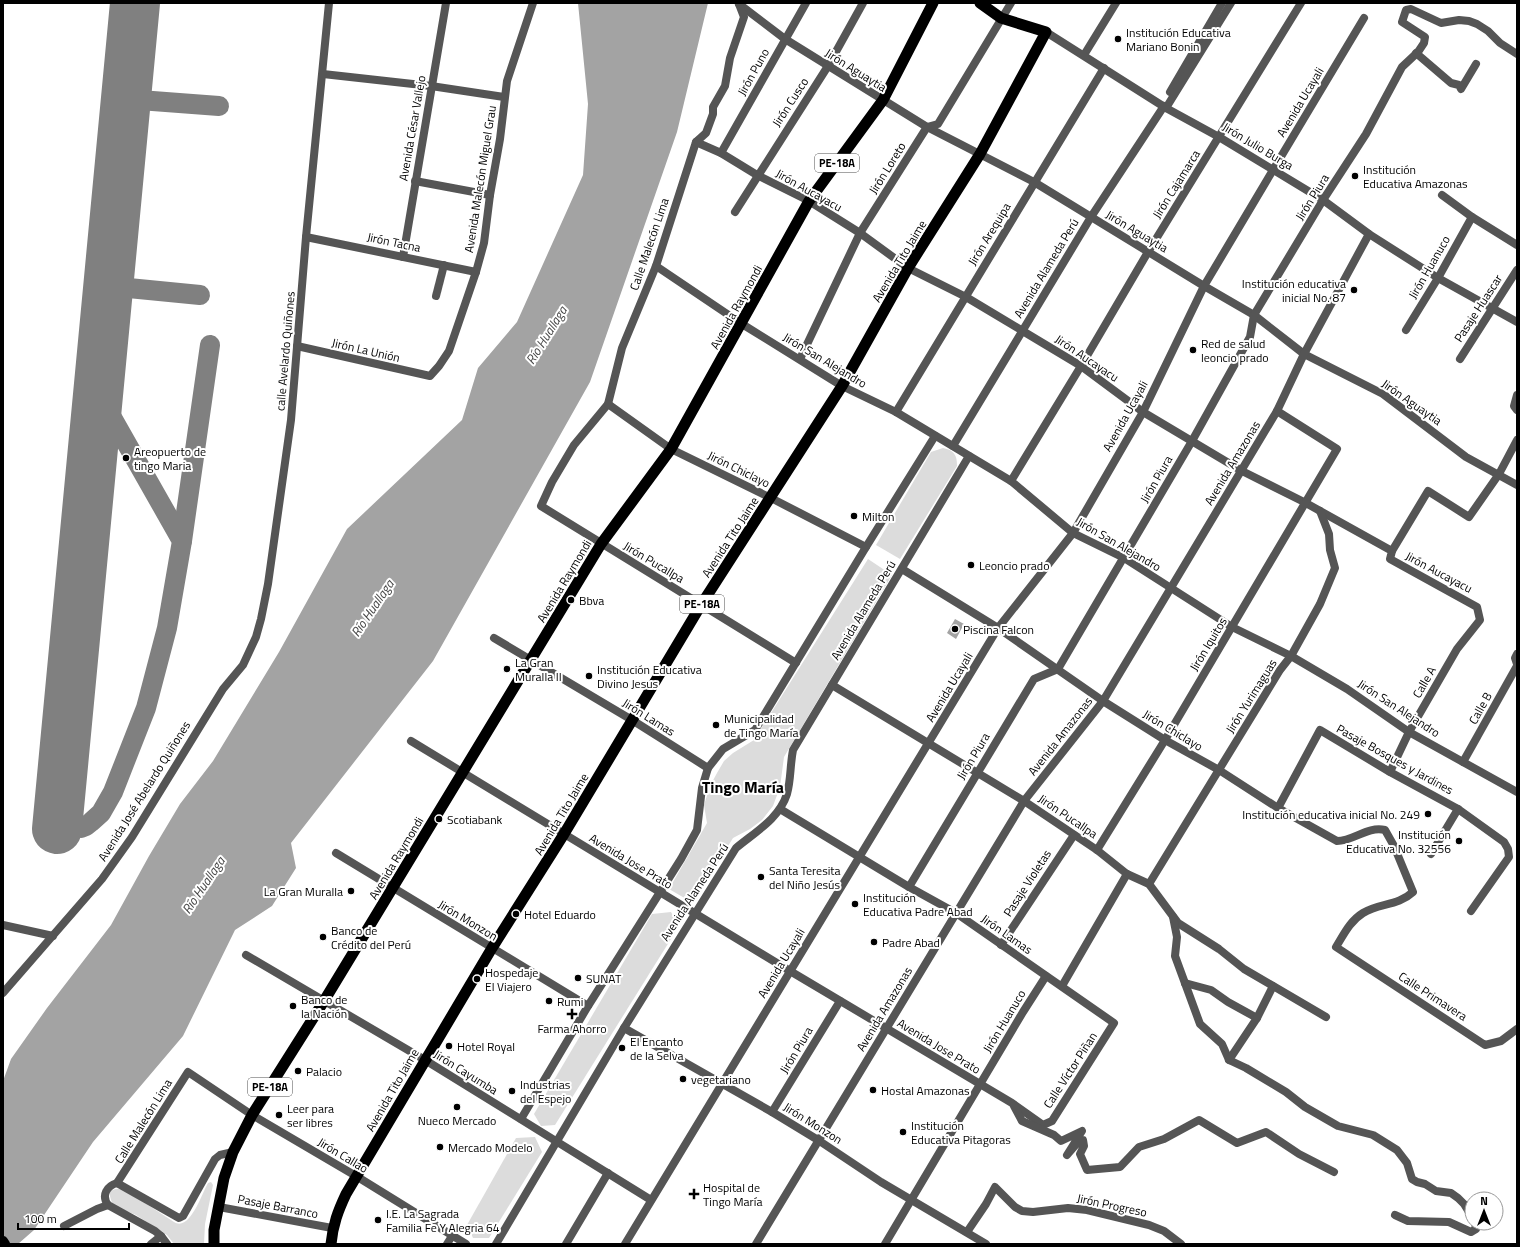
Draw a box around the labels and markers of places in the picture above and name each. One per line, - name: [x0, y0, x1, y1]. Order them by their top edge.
- place label: Institución Educativa Mariano Bonin: [1126, 23, 1231, 56]
- marker: Institución Educativa Mariano Bonin: [1113, 34, 1123, 44]
- place label: Institución Educativa Amazonas: [1363, 160, 1468, 193]
- marker: Institución Educativa Amazonas: [1350, 171, 1360, 181]
- place label: Institución educativa inicial No. 87: [1242, 274, 1346, 307]
- marker: Institución educativa inicial No. 87: [1349, 285, 1359, 295]
- place label: Red de salud leoncio prado: [1201, 334, 1269, 367]
- marker: Red de salud leoncio prado: [1188, 345, 1198, 355]
- place label: Areopuerto de tingo Maria: [134, 442, 206, 475]
- marker: Areopuerto de tingo Maria: [121, 453, 131, 463]
- place label: Milton: [862, 507, 894, 526]
- marker: Milton: [849, 511, 859, 521]
- place label: Leoncio prado: [979, 556, 1050, 575]
- marker: Leoncio prado: [966, 560, 976, 570]
- place label: Bbva: [579, 591, 604, 610]
- marker: Bbva: [566, 595, 576, 605]
- place label: Piscina Falcon: [963, 620, 1034, 639]
- marker: Piscina Falcon: [950, 624, 960, 634]
- place label: La Gran Muralla II: [515, 653, 562, 686]
- place label: Institución Educativa Divino Jesus: [597, 660, 702, 693]
- marker: La Gran Muralla II: [502, 664, 512, 674]
- marker: Institución Educativa Divino Jesus: [584, 671, 594, 681]
- place label: Municipalidad de Tingo María: [724, 709, 798, 742]
- marker: Municipalidad de Tingo María: [711, 720, 721, 730]
- place label: Institución educativa inicial No. 249: [1242, 805, 1420, 824]
- marker: Institución educativa inicial No. 249: [1423, 809, 1433, 819]
- place label: Scotiabank: [447, 810, 503, 829]
- marker: Scotiabank: [434, 814, 444, 824]
- place label: Institución Educativa No. 32556: [1346, 825, 1451, 858]
- marker: Institución Educativa No. 32556: [1454, 836, 1464, 846]
- place label: Santa Teresita del Niño Jesús: [769, 861, 841, 894]
- marker: Santa Teresita del Niño Jesús: [756, 872, 766, 882]
- place label: La Gran Muralla: [264, 882, 343, 901]
- marker: La Gran Muralla: [346, 886, 356, 896]
- place label: Institución Educativa Padre Abad: [863, 888, 973, 921]
- marker: Institución Educativa Padre Abad: [850, 899, 860, 909]
- place label: Hotel Eduardo: [524, 905, 596, 924]
- marker: Hotel Eduardo: [511, 909, 521, 919]
- place label: Banco de Crédito del Perú: [331, 921, 411, 954]
- marker: Banco de Crédito del Perú: [318, 932, 328, 942]
- place label: Padre Abad: [882, 933, 940, 952]
- marker: Padre Abad: [869, 937, 879, 947]
- place label: Hospedaje El Viajero: [485, 963, 538, 996]
- place label: SUNAT: [586, 969, 622, 988]
- marker: SUNAT: [573, 973, 583, 983]
- marker: Hospedaje El Viajero: [472, 974, 482, 984]
- place label: Banco de la Nación: [301, 990, 347, 1023]
- place label: Rumi: [557, 992, 583, 1011]
- marker: Rumi: [544, 996, 554, 1006]
- marker: Banco de la Nación: [288, 1001, 298, 1011]
- marker: Farma Ahorro: [567, 1009, 577, 1019]
- place label: Farma Ahorro: [537, 1019, 607, 1038]
- place label: El Encanto de la Selva: [630, 1032, 684, 1065]
- place label: Hotel Royal: [457, 1037, 515, 1056]
- marker: Hotel Royal: [444, 1041, 454, 1051]
- marker: El Encanto de la Selva: [617, 1043, 627, 1053]
- place label: Palacio: [306, 1062, 342, 1081]
- marker: Palacio: [293, 1066, 303, 1076]
- place label: vegetariano: [691, 1070, 751, 1089]
- marker: vegetariano: [678, 1074, 688, 1084]
- place label: Industrias del Espejo: [520, 1075, 571, 1108]
- place label: Hostal Amazonas: [881, 1081, 970, 1100]
- marker: Hostal Amazonas: [868, 1085, 878, 1095]
- marker: Industrias del Espejo: [507, 1086, 517, 1096]
- place label: Leer para ser libres: [287, 1099, 334, 1132]
- marker: Nueco Mercado: [452, 1102, 462, 1112]
- marker: Leer para ser libres: [274, 1110, 284, 1120]
- place label: Nueco Mercado: [418, 1111, 496, 1130]
- place label: Institución Educativa Pitagoras: [911, 1116, 1011, 1149]
- marker: Institución Educativa Pitagoras: [898, 1127, 908, 1137]
- place label: Mercado Modelo: [448, 1138, 533, 1157]
- marker: Mercado Modelo: [435, 1142, 445, 1152]
- place label: Hospital de Tingo María: [703, 1178, 762, 1211]
- marker: Hospital de Tingo María: [688, 1188, 700, 1200]
- place label: I.E. La Sagrada Familia Fe Y Alegria 64: [386, 1204, 500, 1237]
- marker: I.E. La Sagrada Familia Fe Y Alegria 64: [373, 1215, 383, 1225]

